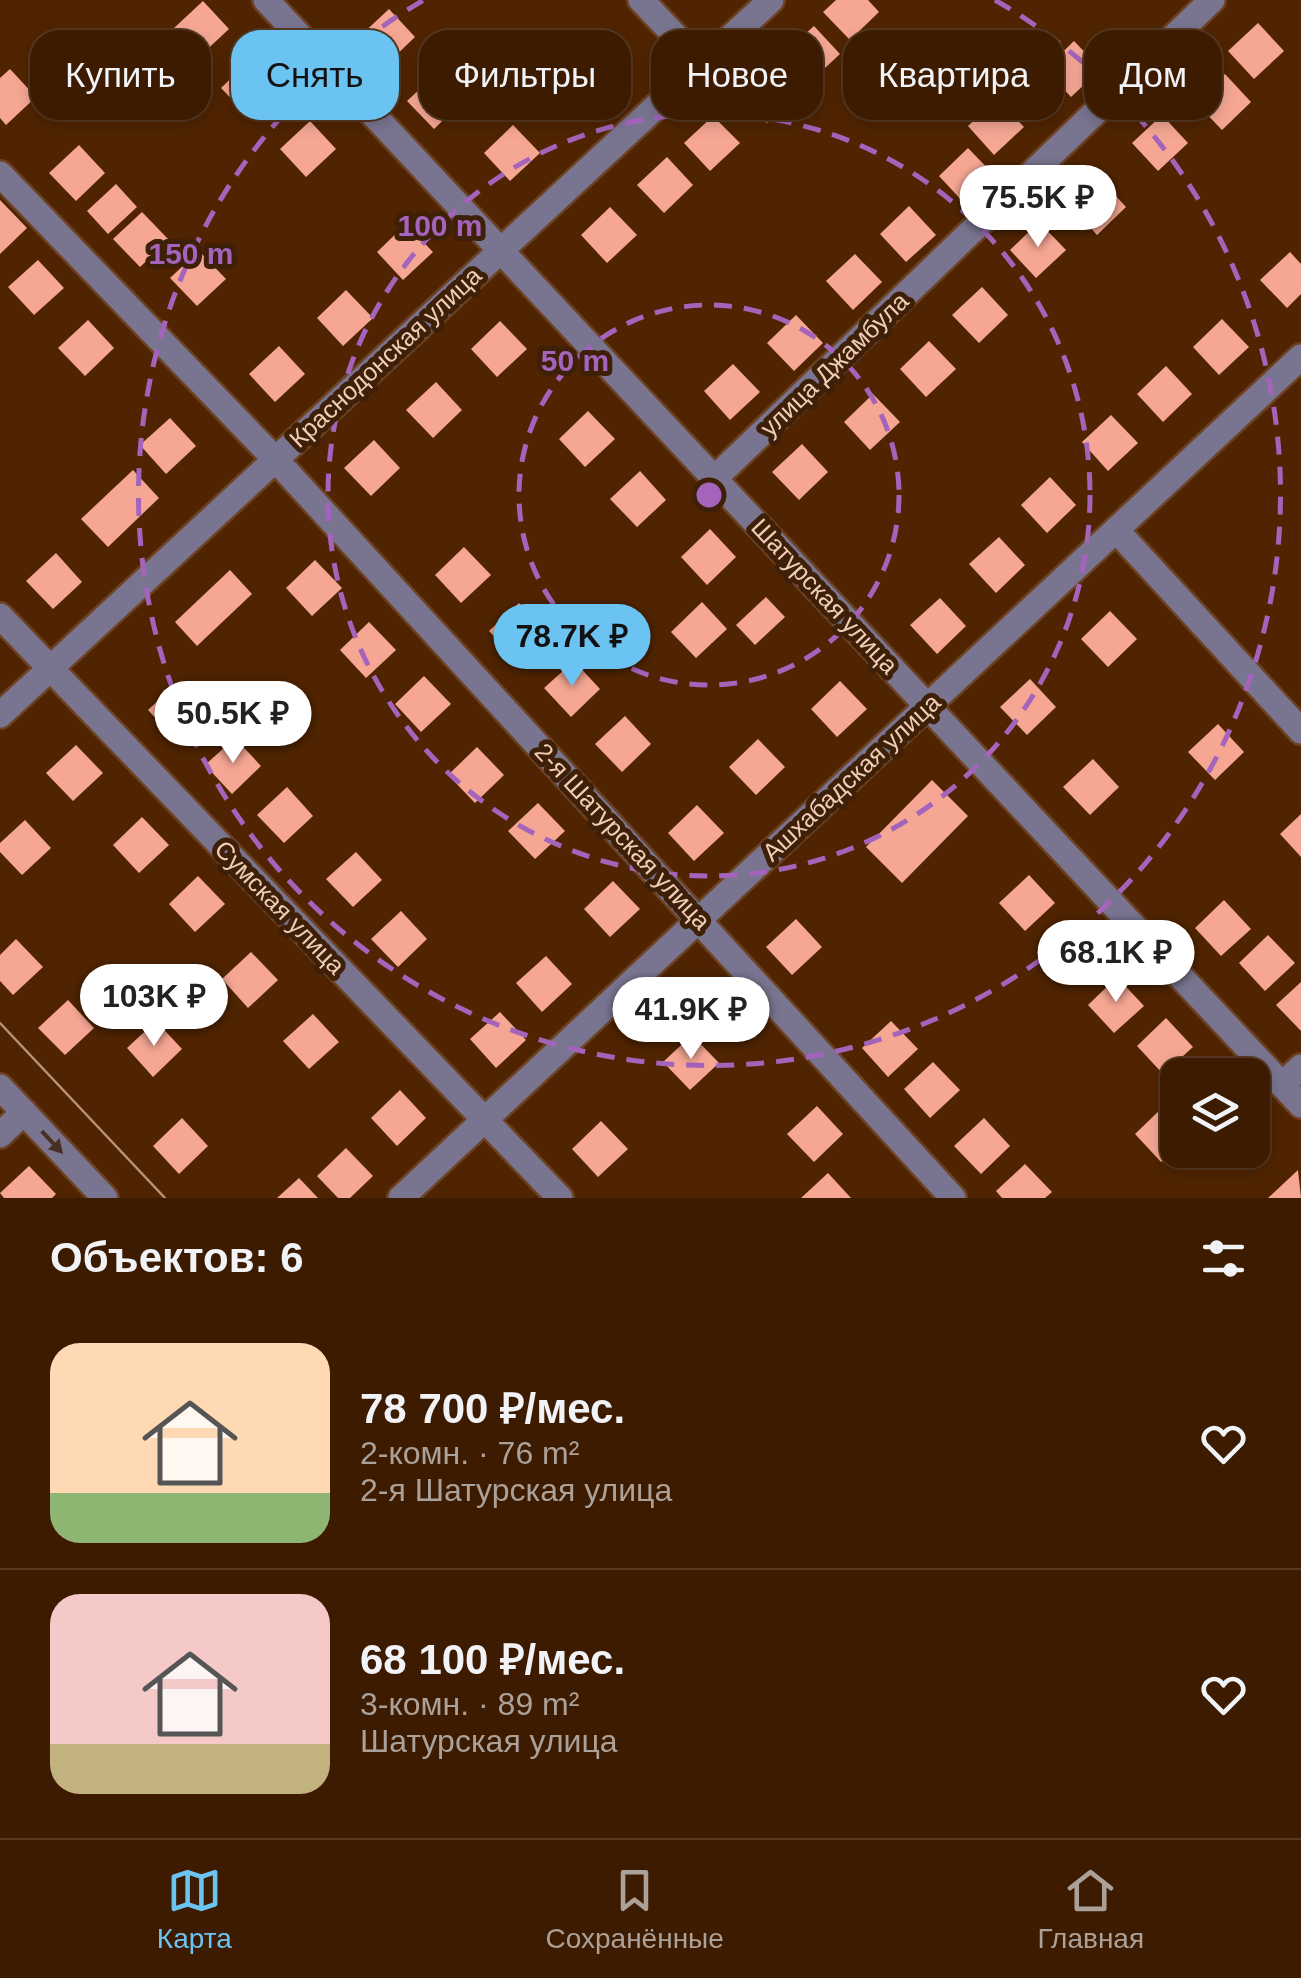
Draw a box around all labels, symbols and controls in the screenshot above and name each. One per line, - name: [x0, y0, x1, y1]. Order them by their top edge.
- chip: Купить: [30, 30, 211, 120]
- chip: Снять: [231, 30, 399, 120]
- chip: Фильтры: [419, 30, 631, 120]
- chip: Новое: [651, 30, 823, 120]
- chip: Квартира: [843, 30, 1064, 120]
- chip: Дом: [1084, 30, 1222, 120]
- pin: 75.5K ₽: [946, 165, 1130, 250]
- text: 75.5K ₽: [982, 179, 1094, 215]
- text: 100 m: [397, 209, 483, 242]
- text: 150 m: [148, 237, 234, 270]
- street label: Краснодонская улица: [284, 261, 487, 453]
- street label: улица Джамбула: [754, 286, 914, 442]
- text: 50 m: [541, 344, 609, 377]
- centre of rings: [691, 477, 727, 513]
- street label: Шатурская улица: [746, 513, 904, 679]
- pin: 78.7K ₽: [480, 604, 664, 689]
- text: 78.7K ₽: [516, 618, 628, 654]
- pin: 50.5K ₽: [141, 681, 325, 766]
- street label: Ашхабадская улица: [757, 688, 946, 866]
- text: 50.5K ₽: [177, 695, 289, 731]
- street label: 2-я Шатурская улица: [530, 737, 716, 935]
- street label: Сумская улица: [209, 834, 351, 980]
- pin: 68.1K ₽: [1024, 920, 1208, 1005]
- text: 68.1K ₽: [1060, 934, 1172, 970]
- pin: 103K ₽: [73, 964, 235, 1049]
- pin: 41.9K ₽: [599, 977, 783, 1062]
- text: 103K ₽: [102, 978, 206, 1014]
- text: 41.9K ₽: [635, 991, 747, 1027]
- map controls: [1160, 1058, 1270, 1168]
- button: layers: [1160, 1058, 1270, 1168]
- one-way arrow: [40, 1130, 63, 1154]
- icon: filters: [1196, 1231, 1251, 1286]
- text: Объектов: 6: [50, 1234, 304, 1281]
- icon: home: [130, 1383, 250, 1503]
- text: 78 700 ₽/мес.: [360, 1385, 625, 1432]
- icon: heart: [1196, 1416, 1251, 1471]
- text: 2-комн. · 76 m²: [360, 1435, 579, 1471]
- text: 2-я Шатурская улица: [360, 1472, 672, 1508]
- icon: home: [130, 1634, 250, 1754]
- text: 68 100 ₽/мес.: [360, 1636, 625, 1683]
- icon: heart: [1196, 1667, 1251, 1722]
- text: 3-комн. · 89 m²: [360, 1686, 579, 1722]
- text: Шатурская улица: [360, 1723, 618, 1759]
- tab: Карта: [157, 1863, 232, 1955]
- tab: Сохранённые: [546, 1863, 724, 1955]
- tab: Главная: [1038, 1863, 1144, 1955]

